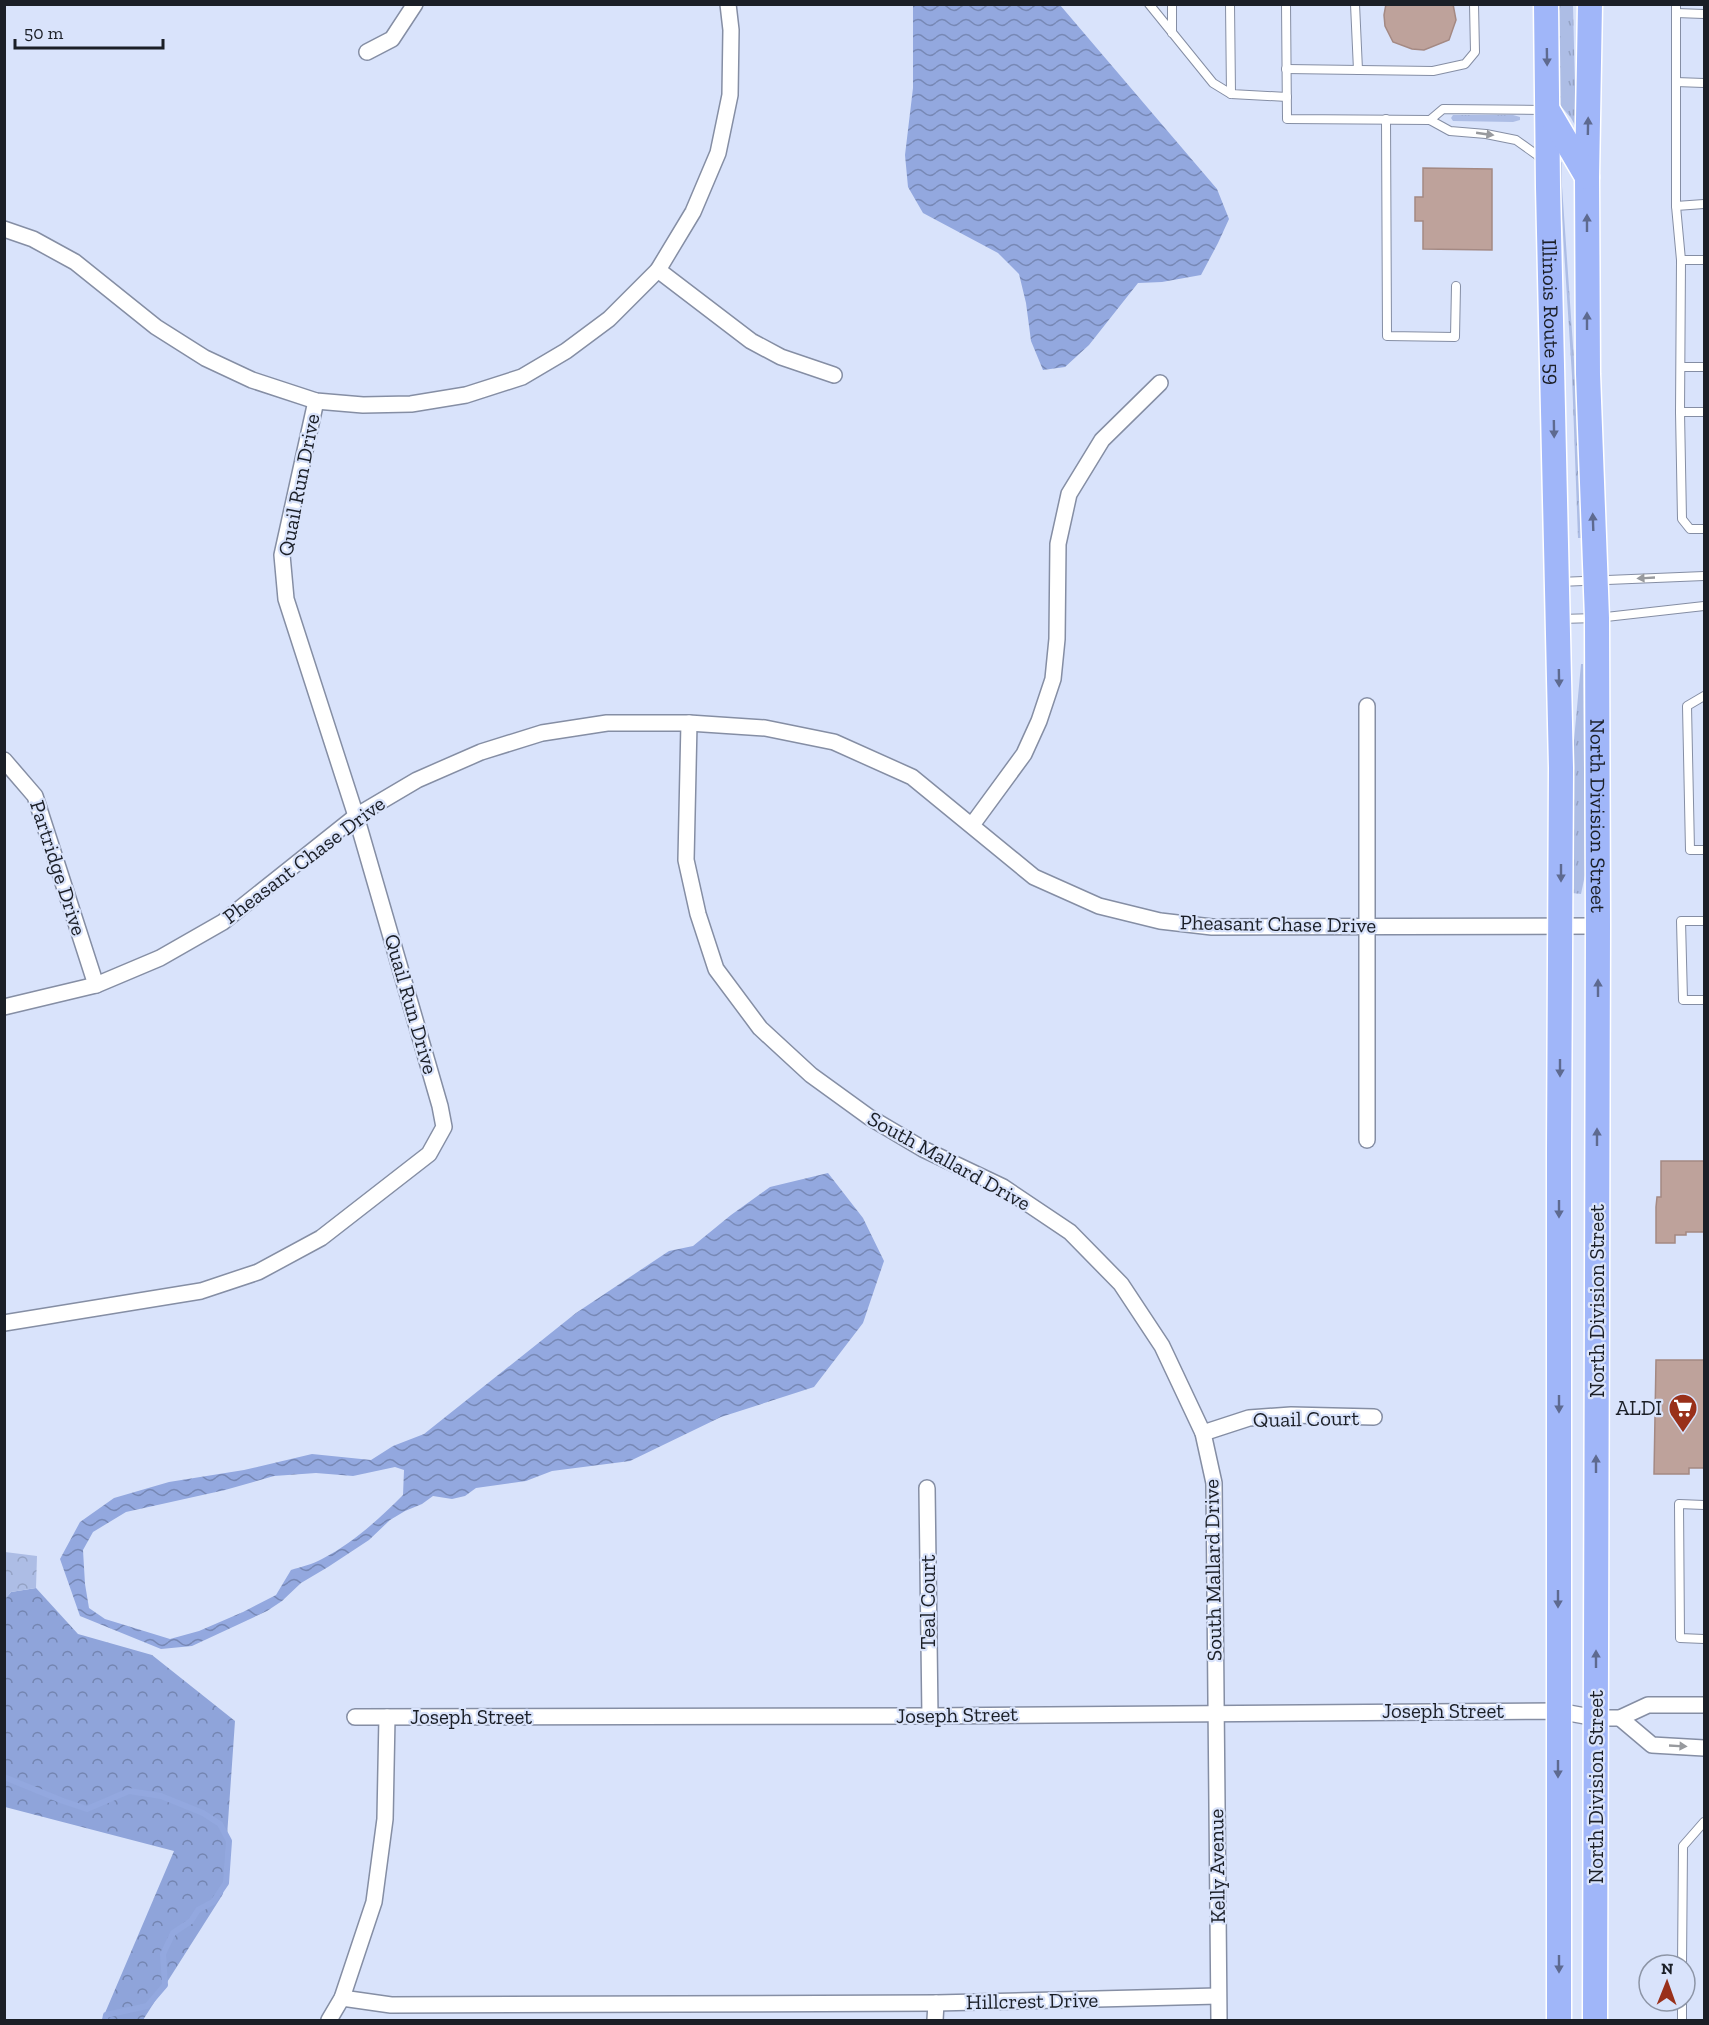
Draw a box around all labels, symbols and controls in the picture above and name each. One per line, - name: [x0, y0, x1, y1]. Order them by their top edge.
- scale bar: [15, 12, 164, 50]
- text: 50 m: [24, 22, 64, 44]
- one-way arrow: [1542, 48, 1552, 67]
- one-way arrow: [1583, 116, 1593, 135]
- one-way arrow: [1476, 130, 1495, 139]
- one-way arrow: [1582, 213, 1592, 232]
- street label: Illinois Route 59: [1537, 239, 1565, 385]
- one-way arrow: [1583, 312, 1592, 331]
- street label: Quail Run Drive: [272, 411, 325, 558]
- one-way arrow: [1549, 419, 1559, 438]
- one-way arrow: [1588, 513, 1597, 532]
- one-way arrow: [1637, 574, 1656, 583]
- one-way arrow: [1554, 668, 1564, 687]
- street label: North Division Street: [1585, 719, 1611, 913]
- street label: Pheasant Chase Drive: [218, 790, 390, 929]
- street label: Partridge Drive: [25, 797, 92, 939]
- one-way arrow: [1556, 863, 1566, 882]
- street label: Pheasant Chase Drive: [1180, 909, 1377, 938]
- street label: Quail Run Drive: [380, 931, 443, 1077]
- one-way arrow: [1593, 978, 1603, 997]
- one-way arrow: [1555, 1058, 1564, 1077]
- street label: South Mallard Drive: [864, 1105, 1035, 1216]
- one-way arrow: [1592, 1127, 1602, 1146]
- one-way arrow: [1554, 1199, 1564, 1218]
- street label: North Division Street: [1584, 1204, 1609, 1398]
- supermarket icon: ALDI: [1667, 1392, 1699, 1434]
- one-way arrow: [1554, 1394, 1564, 1413]
- place label: ALDI: [1616, 1395, 1662, 1420]
- street label: Quail Court: [1253, 1405, 1360, 1432]
- one-way arrow: [1591, 1455, 1601, 1474]
- street label: South Mallard Drive: [1198, 1479, 1227, 1661]
- street label: Teal Court: [915, 1554, 940, 1649]
- one-way arrow: [1553, 1589, 1563, 1608]
- one-way arrow: [1591, 1650, 1601, 1669]
- street label: North Division Street: [1583, 1690, 1608, 1884]
- street label: Joseph Street: [1382, 1698, 1504, 1723]
- street label: Joseph Street: [896, 1701, 1018, 1728]
- street label: Joseph Street: [410, 1704, 532, 1729]
- one-way arrow: [1669, 1742, 1688, 1751]
- one-way arrow: [1553, 1760, 1563, 1779]
- street label: Kelly Avenue: [1203, 1808, 1230, 1924]
- north arrow: [1637, 1953, 1697, 2013]
- one-way arrow: [1554, 1955, 1564, 1974]
- text: N: [1661, 1959, 1674, 1978]
- street label: Hillcrest Drive: [966, 1987, 1099, 2014]

